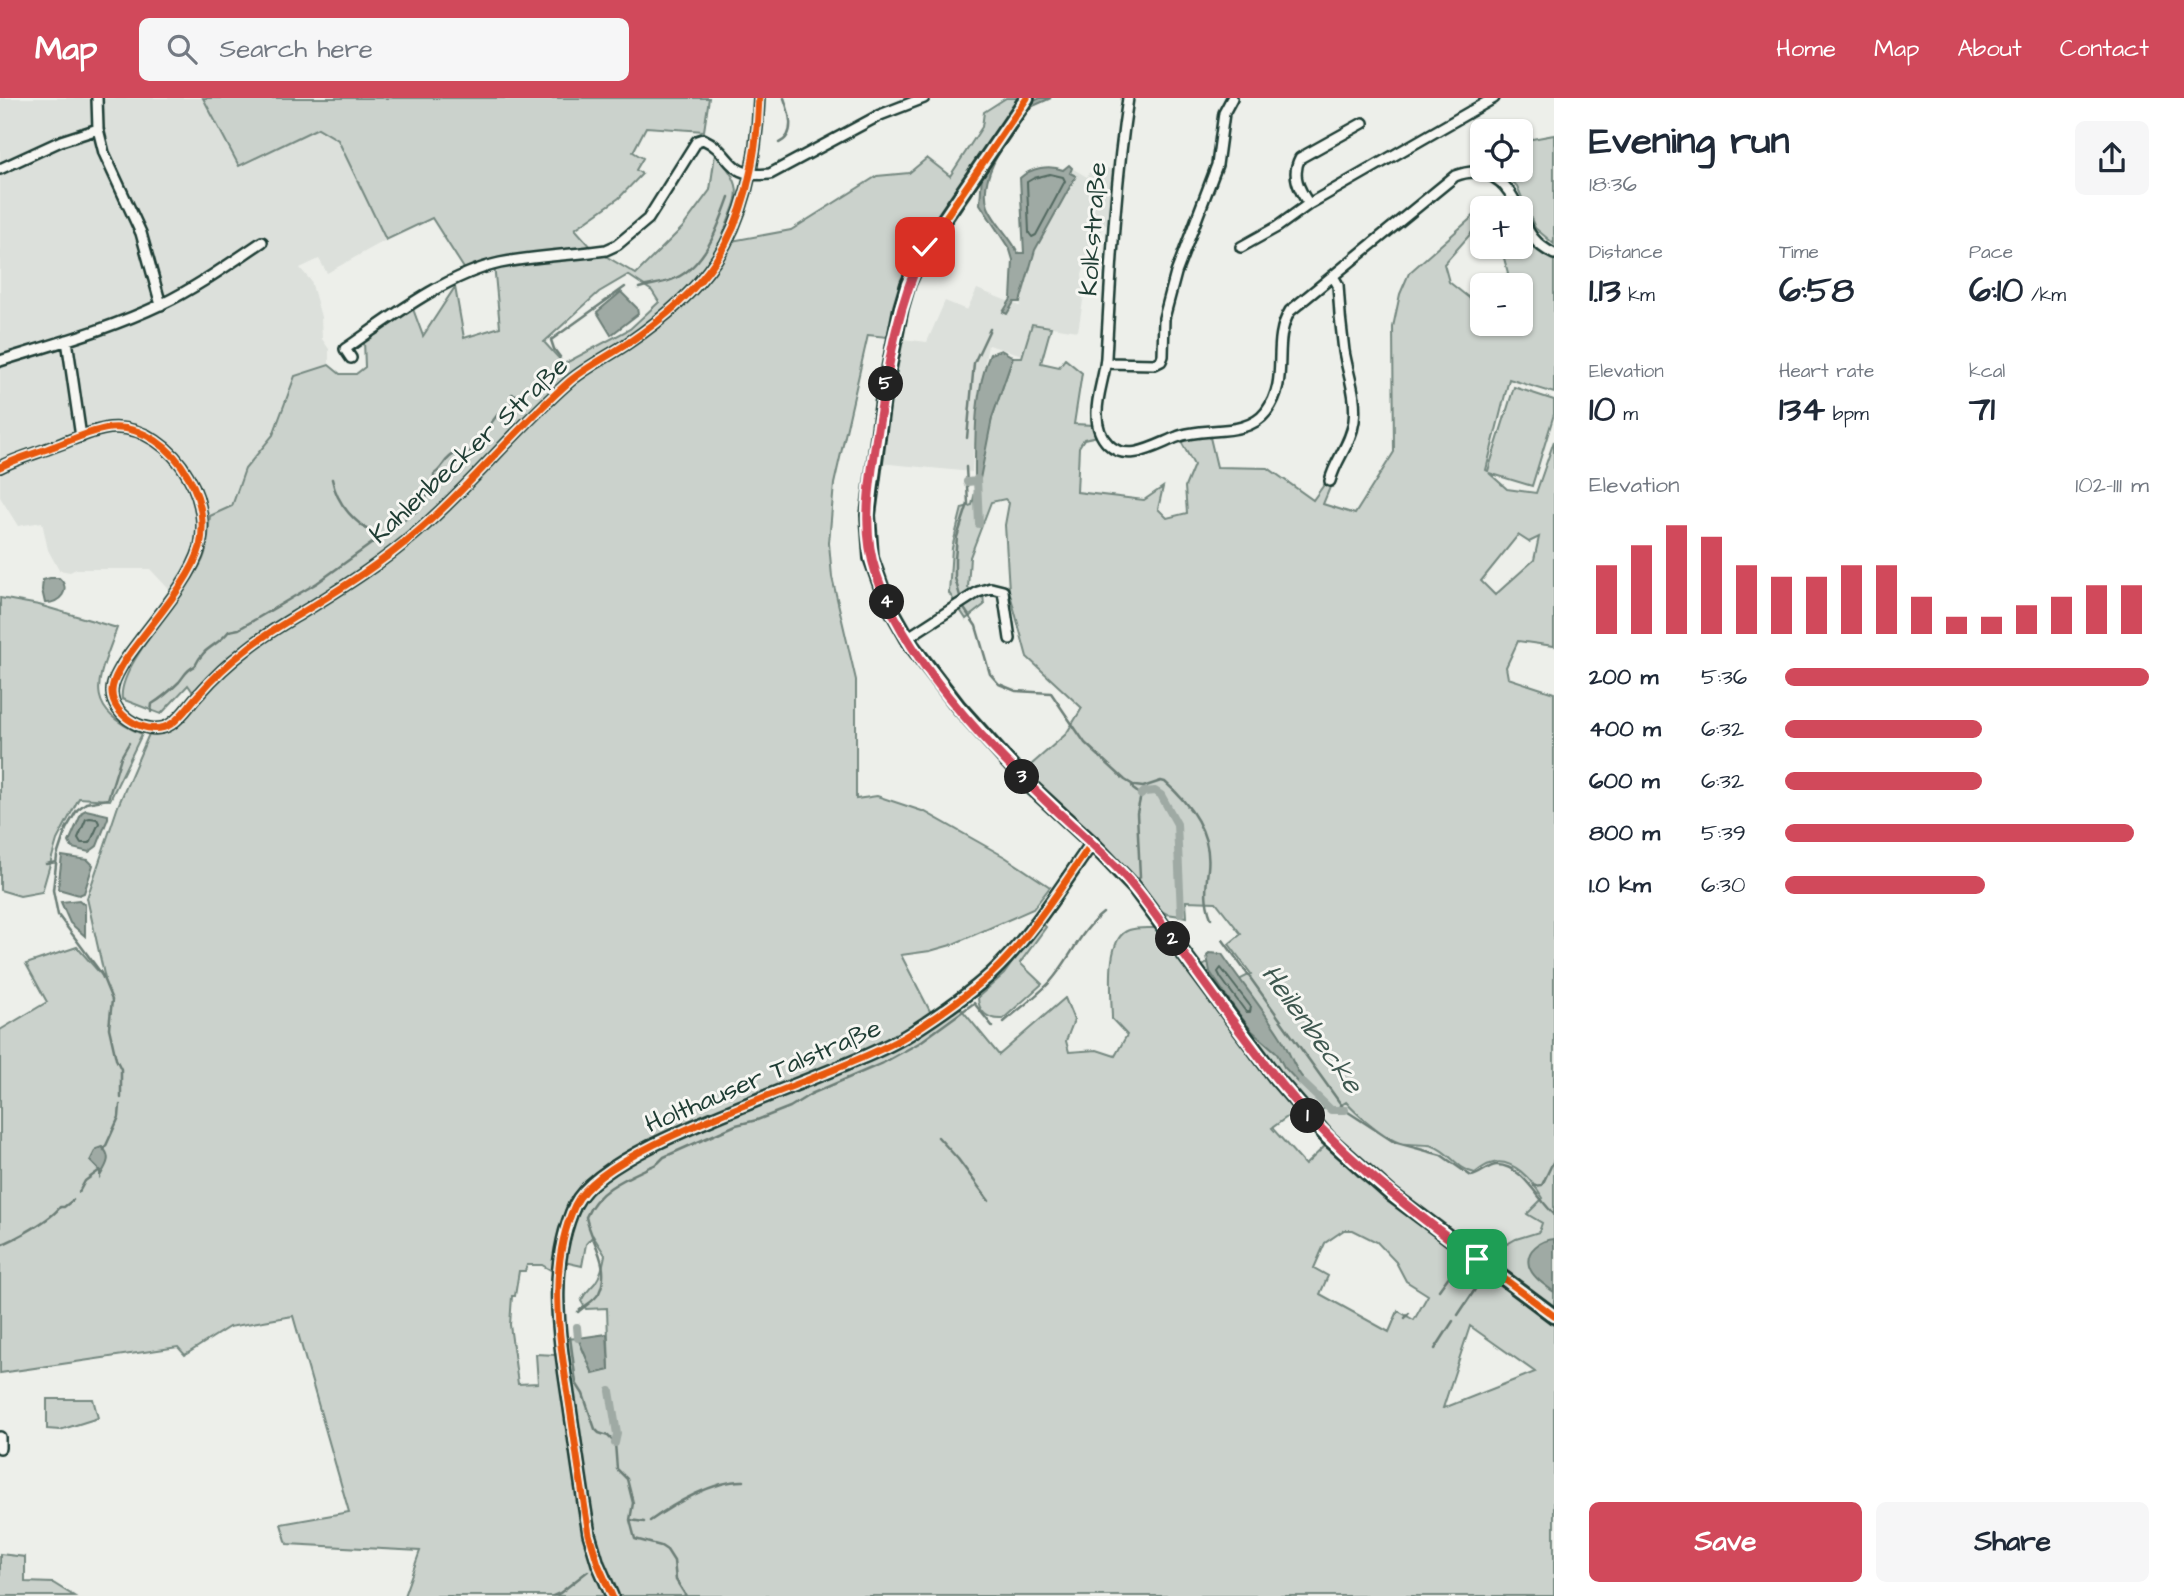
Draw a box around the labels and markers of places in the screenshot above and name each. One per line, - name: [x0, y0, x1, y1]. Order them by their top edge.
- pin: [895, 217, 955, 277]
- pin: 5: [868, 366, 903, 402]
- pin: 4: [870, 584, 904, 620]
- pin: 3: [1004, 760, 1040, 794]
- pin: 2: [1156, 922, 1190, 956]
- pin: 1: [1290, 1098, 1326, 1134]
- pin: [1447, 1229, 1507, 1289]

